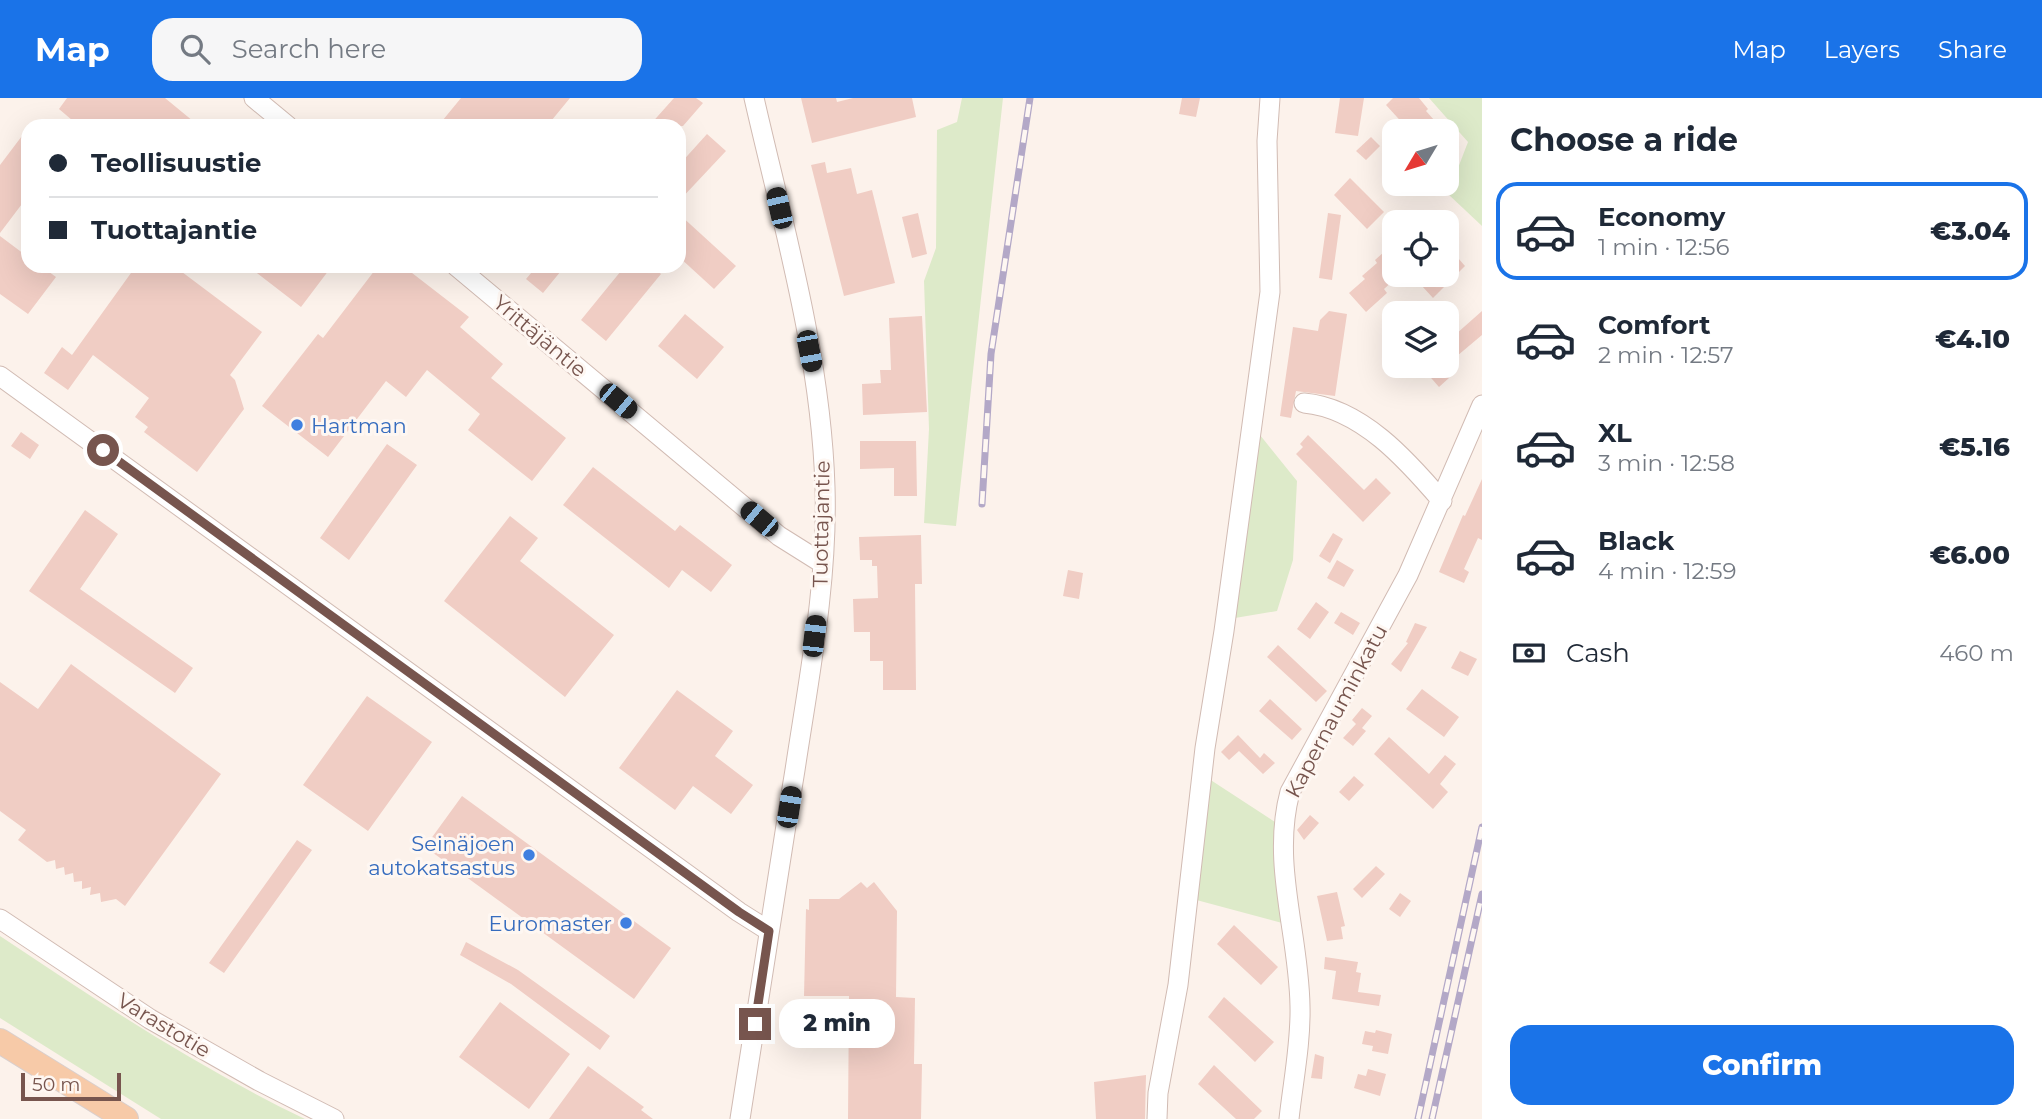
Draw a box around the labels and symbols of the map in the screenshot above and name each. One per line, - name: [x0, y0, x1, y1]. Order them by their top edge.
- north arrow: [1382, 119, 1460, 196]
- car: [765, 185, 794, 231]
- street label: Yrittäjäntie: [488, 290, 592, 382]
- car: [795, 328, 824, 374]
- car: [596, 379, 641, 423]
- place label: Hartman: [311, 413, 407, 438]
- marker: Hartman: [289, 417, 305, 433]
- route start: [87, 434, 119, 466]
- street label: Tuottajantie: [807, 460, 835, 588]
- car: [737, 497, 782, 541]
- car: [802, 614, 827, 658]
- street label: Kapernauminkatu: [1280, 620, 1392, 802]
- car: [776, 785, 803, 829]
- place label: Seinäjoen autokatsastus: [368, 831, 515, 880]
- marker: Seinäjoen autokatsastus: [521, 847, 537, 863]
- place label: Euromaster: [489, 911, 612, 936]
- marker: Euromaster: [618, 915, 634, 931]
- street label: Varastotie: [113, 987, 215, 1063]
- callout: 2 min: [780, 1000, 895, 1048]
- route end: [739, 1008, 771, 1040]
- scale bar: [21, 1070, 121, 1102]

